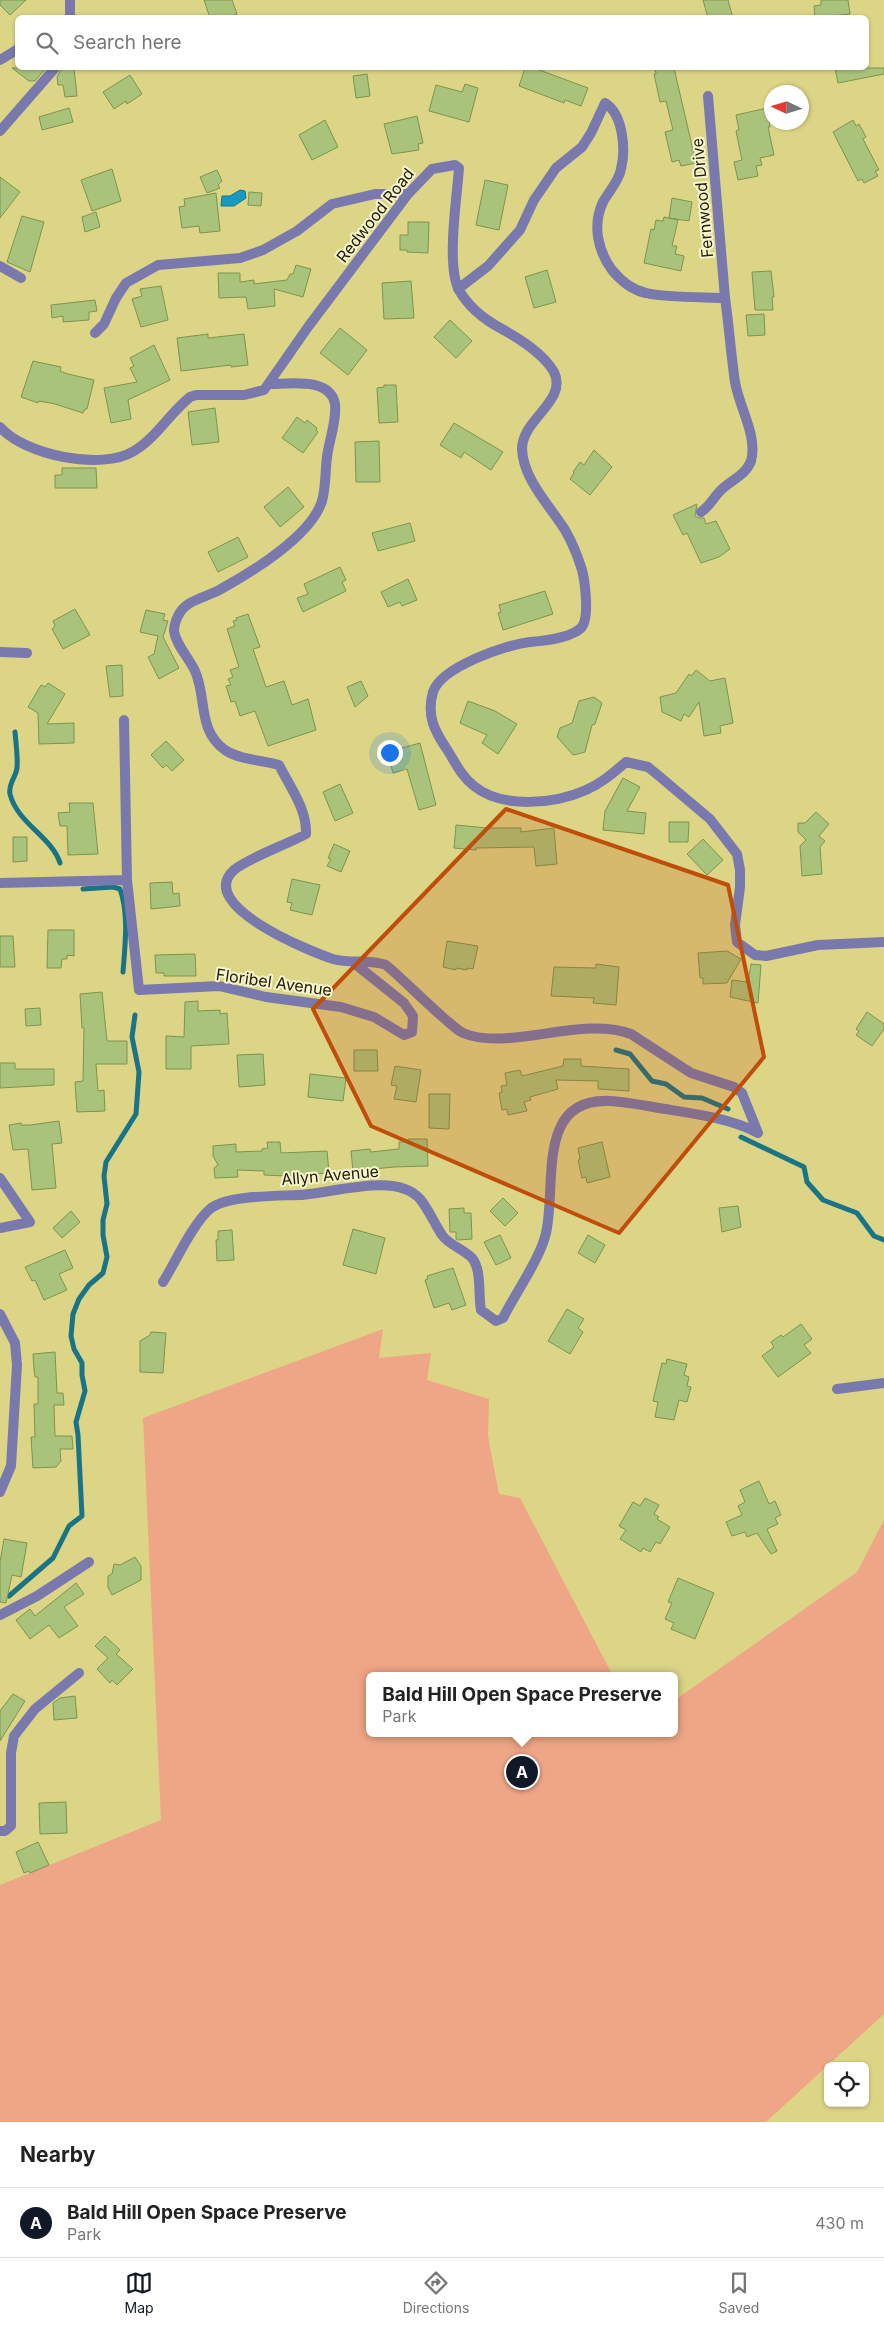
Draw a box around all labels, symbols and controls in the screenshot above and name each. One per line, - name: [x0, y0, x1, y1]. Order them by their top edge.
- search box: [15, 15, 869, 70]
- icon: search: [33, 29, 61, 57]
- text: Search here: [73, 31, 182, 54]
- north arrow: [764, 85, 809, 130]
- street label: Fernwood Drive: [687, 137, 717, 259]
- street label: Redwood Road: [332, 164, 418, 266]
- your location: [377, 740, 403, 766]
- street label: Floribel Avenue: [215, 964, 333, 1000]
- street label: Allyn Avenue: [280, 1161, 380, 1189]
- popup: [366, 1672, 678, 1737]
- text: Bald Hill Open Space Preserve: [382, 1683, 662, 1706]
- text: Park: [382, 1706, 417, 1726]
- pin: A: [506, 1753, 538, 1791]
- map controls: [824, 2062, 869, 2107]
- button: locate: [824, 2062, 869, 2107]
- text: Nearby: [20, 2142, 95, 2167]
- text: Bald Hill Open Space Preserve: [67, 2201, 347, 2224]
- text: A: [30, 2213, 42, 2233]
- text: 430 m: [815, 2213, 864, 2233]
- text: Park: [67, 2224, 101, 2244]
- tab: Map: [125, 2269, 154, 2316]
- tab: Directions: [403, 2269, 469, 2316]
- tab: Saved: [718, 2269, 759, 2316]

